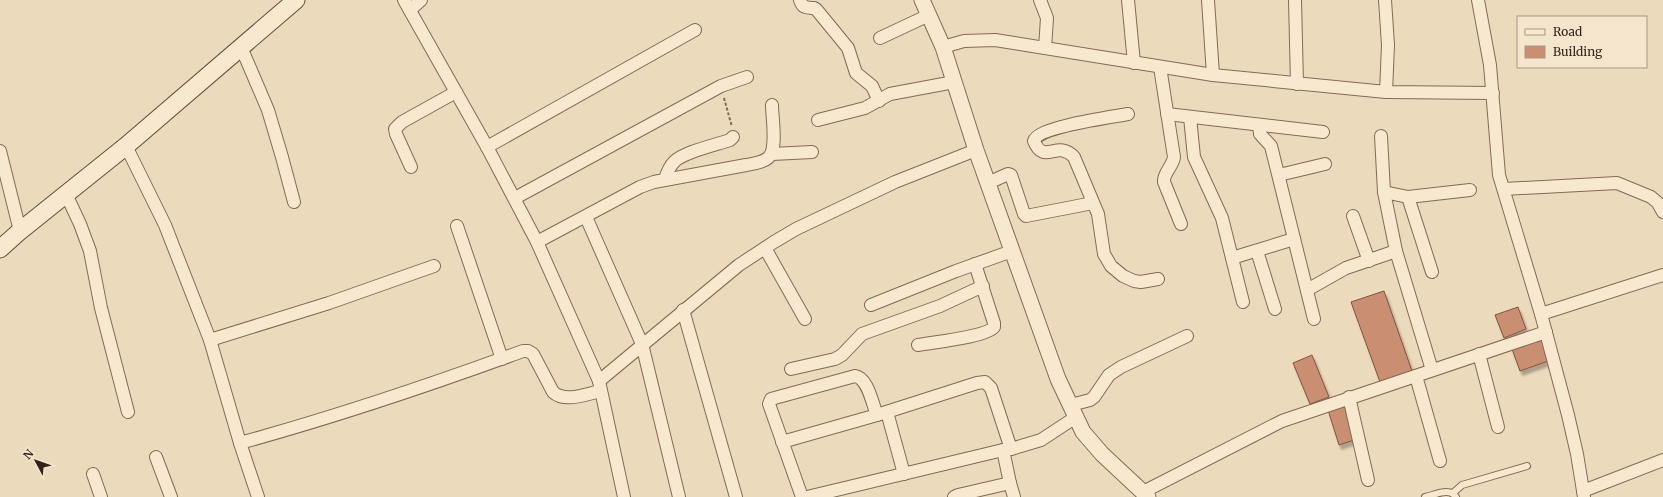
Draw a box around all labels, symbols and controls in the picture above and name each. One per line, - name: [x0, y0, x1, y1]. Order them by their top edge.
- legend: [1517, 16, 1647, 68]
- text: Road: [1553, 24, 1582, 39]
- text: Building: [1553, 44, 1603, 59]
- north arrow: [16, 441, 56, 481]
- text: N: [20, 446, 37, 462]

